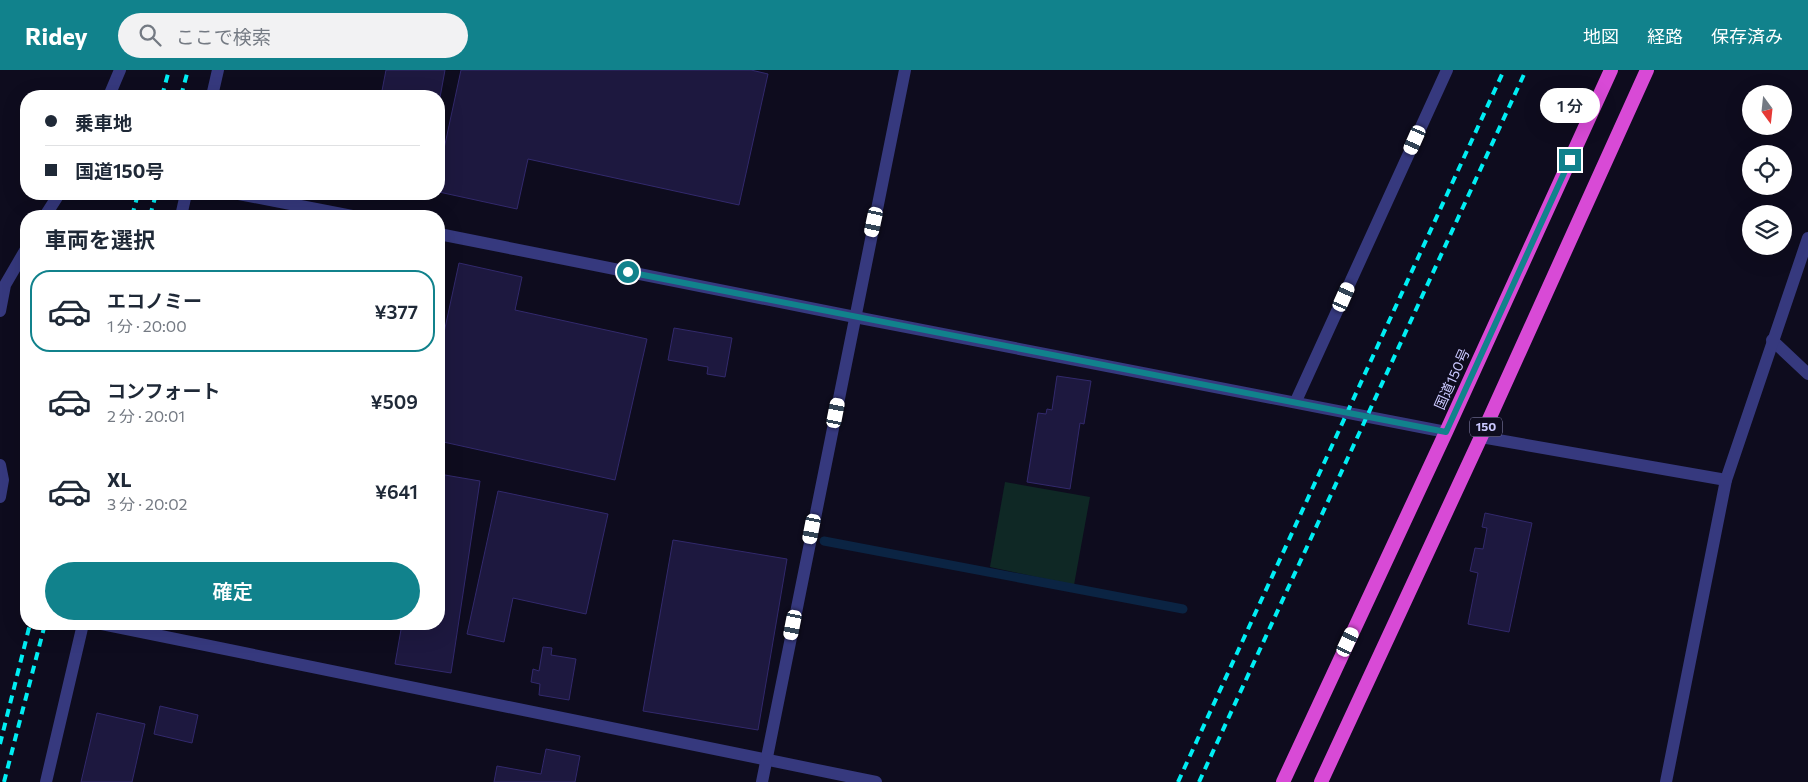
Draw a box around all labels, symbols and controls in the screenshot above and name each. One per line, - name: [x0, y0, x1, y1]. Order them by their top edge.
- search box: [118, 13, 468, 58]
- text: Ridey: [25, 21, 88, 50]
- icon: search: [136, 21, 164, 49]
- text: ここで検索: [176, 25, 271, 48]
- text: 地図: [1583, 25, 1619, 47]
- text: 経路: [1647, 25, 1683, 47]
- text: 保存済み: [1711, 25, 1783, 47]
- north arrow: [1742, 85, 1792, 135]
- map controls: [1742, 85, 1792, 255]
- callout: 1 分: [1540, 88, 1600, 122]
- text: 1 分: [1557, 96, 1583, 115]
- text: 乗車地: [75, 111, 132, 134]
- car: [1402, 123, 1427, 157]
- button: locate: [1742, 145, 1792, 195]
- route end: [1559, 149, 1581, 171]
- text: 国道150号: [75, 159, 164, 182]
- button: layers: [1742, 205, 1792, 255]
- car: [863, 206, 884, 238]
- text: 車両を選択: [45, 226, 155, 253]
- route start: [617, 261, 639, 283]
- car: [1331, 280, 1356, 314]
- icon: car: [47, 289, 92, 334]
- text: エコノミー: [107, 289, 202, 312]
- text: ¥377: [374, 300, 418, 323]
- text: 1 分 · 20:00: [107, 316, 187, 335]
- street label: 国道150号: [1431, 346, 1473, 412]
- icon: car: [47, 379, 92, 424]
- text: コンフォート: [107, 379, 220, 402]
- text: ¥509: [371, 390, 418, 413]
- car: [825, 397, 846, 429]
- text: 2 分 · 20:01: [107, 406, 185, 425]
- road number: 150: [1470, 418, 1502, 437]
- text: XL: [107, 468, 132, 491]
- icon: car: [47, 469, 92, 514]
- text: ¥641: [375, 480, 418, 503]
- text: 3 分 · 20:02: [107, 494, 187, 513]
- car: [801, 513, 822, 545]
- button: 確定: [45, 562, 420, 620]
- car: [782, 609, 803, 641]
- car: [1334, 625, 1361, 659]

